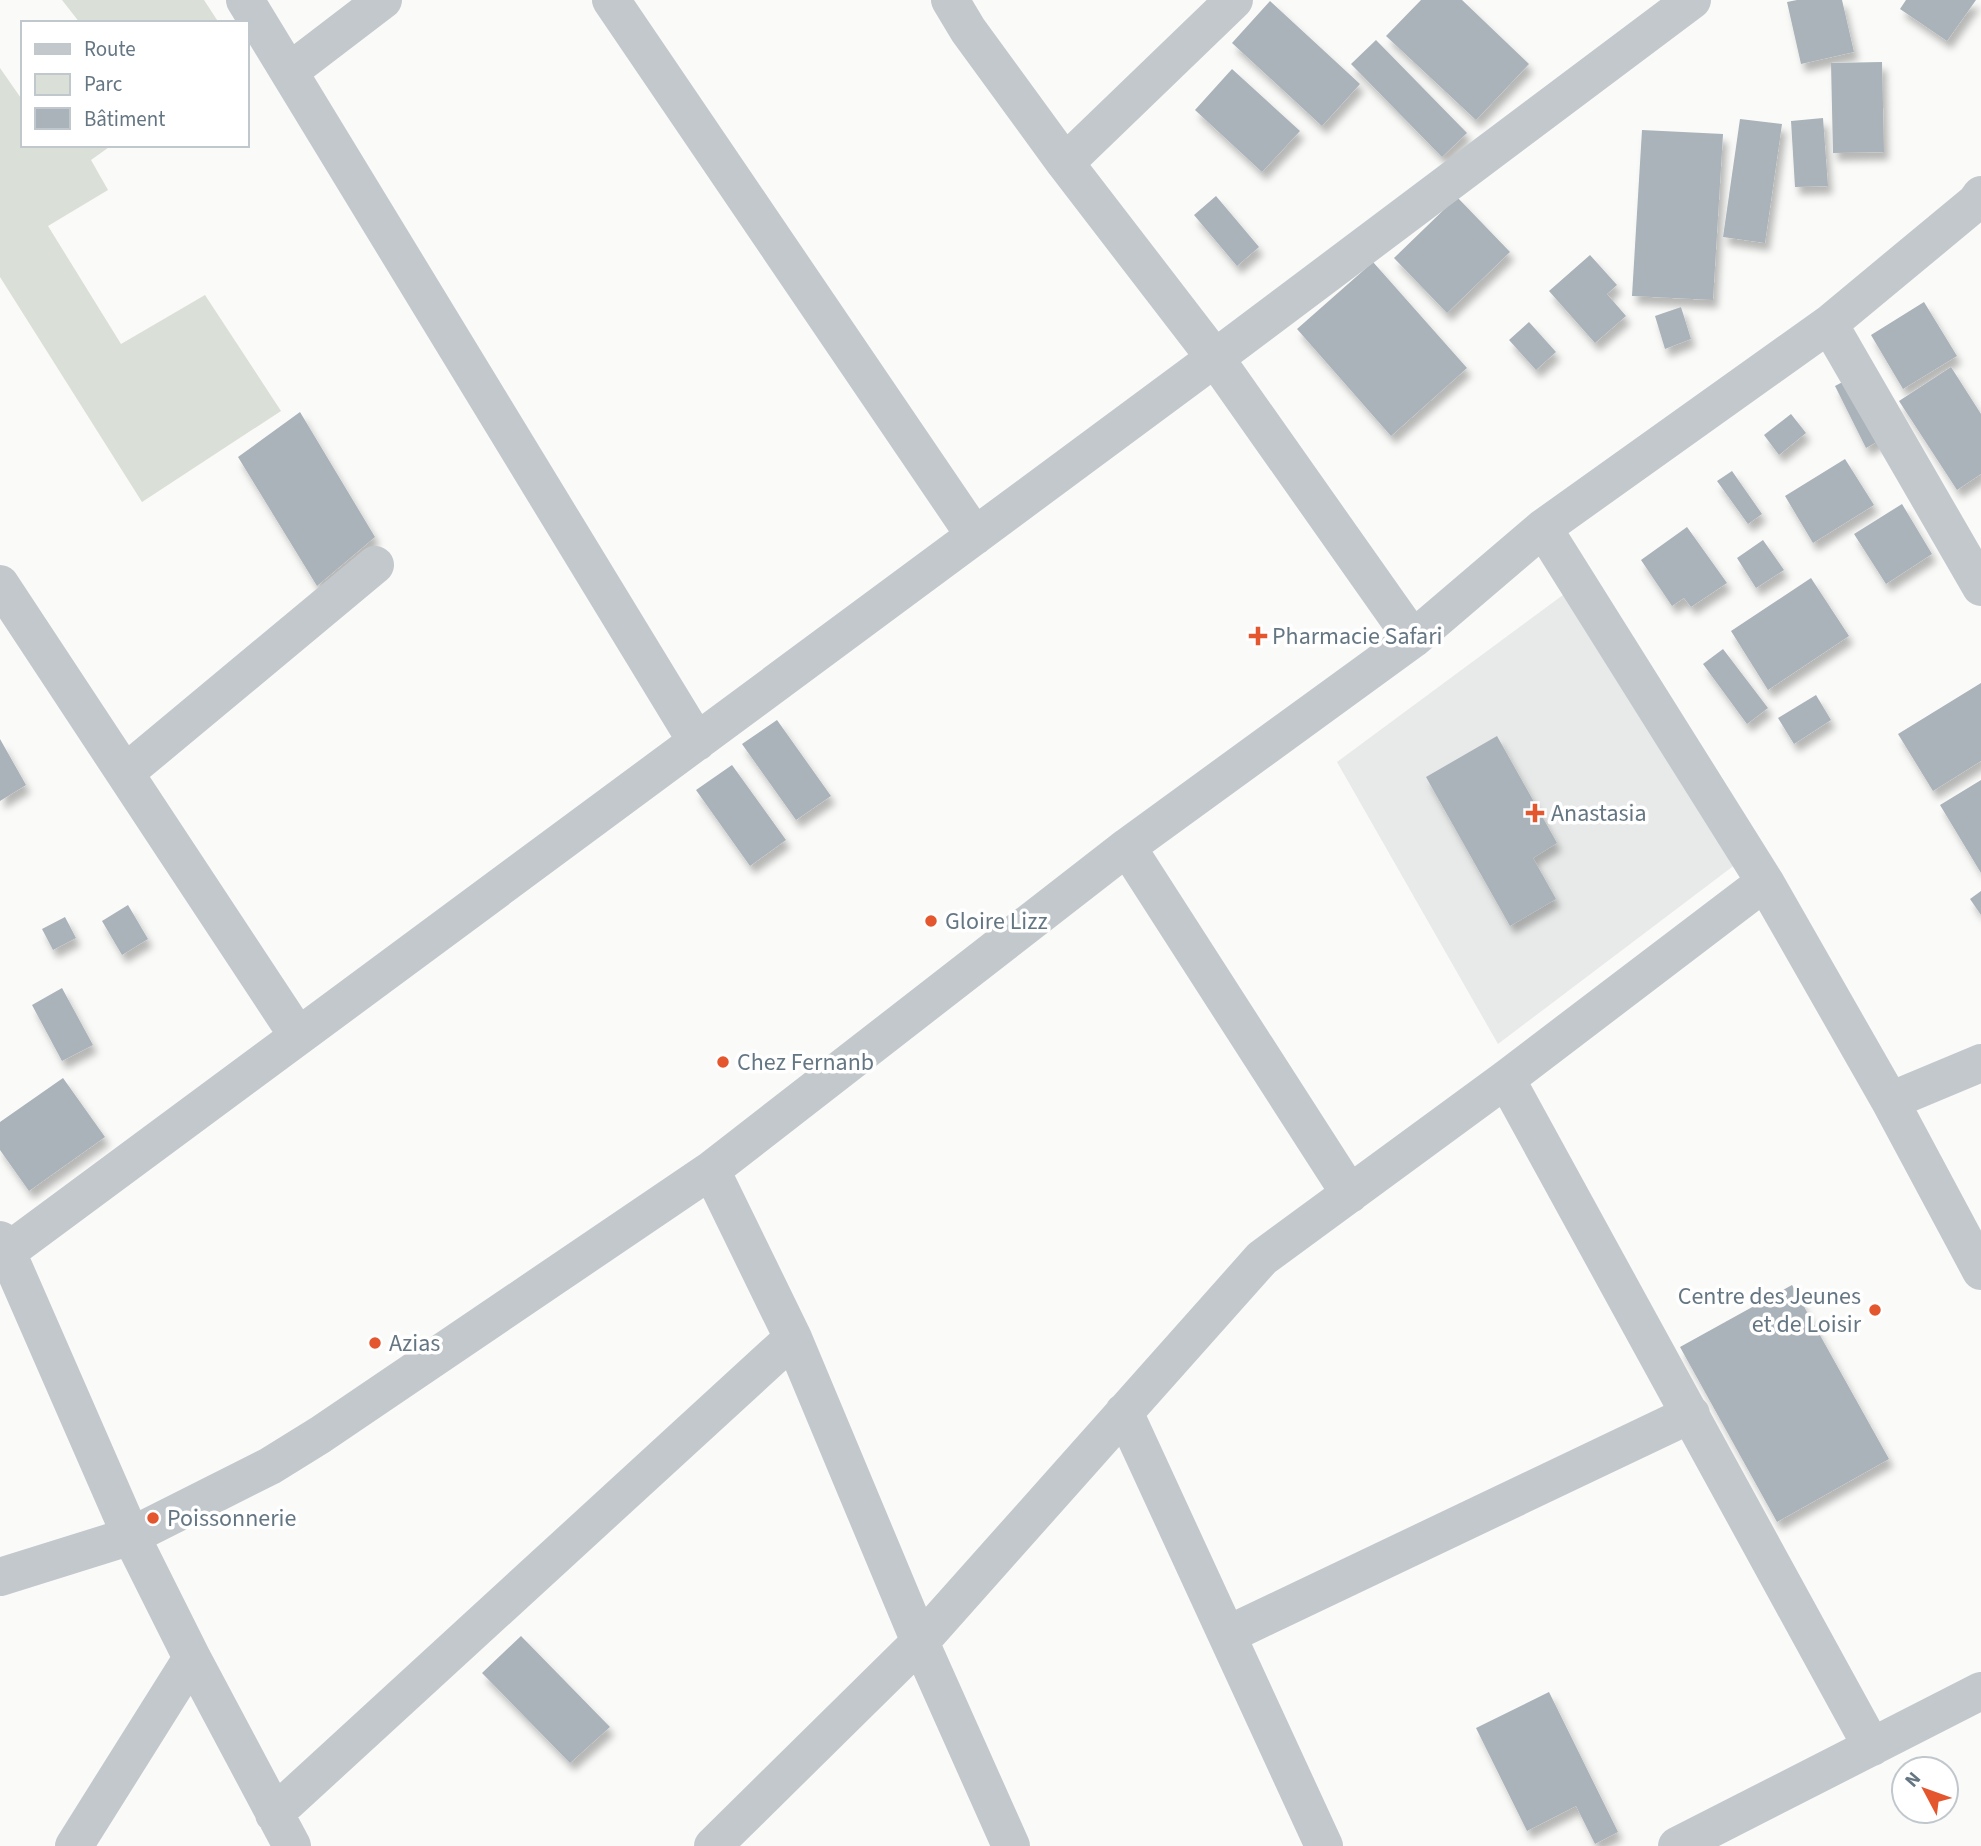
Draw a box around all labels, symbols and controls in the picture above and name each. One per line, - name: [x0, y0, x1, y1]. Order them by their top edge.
- legend: [21, 21, 248, 147]
- text: Route: [84, 34, 136, 64]
- text: Parc: [84, 69, 123, 99]
- text: Bâtiment: [84, 104, 165, 134]
- place label: Pharmacie Safari: [1272, 619, 1442, 654]
- marker: Pharmacie Safari: [1250, 628, 1266, 644]
- place label: Anastasia: [1551, 796, 1647, 831]
- marker: Anastasia: [1525, 803, 1545, 823]
- place label: Gloire Lizz: [945, 904, 1048, 939]
- marker: Gloire Lizz: [923, 913, 939, 929]
- place label: Chez Fernanb: [737, 1045, 874, 1080]
- marker: Chez Fernanb: [715, 1054, 731, 1070]
- place label: Centre des Jeunes et de Loisir: [1678, 1279, 1862, 1342]
- marker: Centre des Jeunes et de Loisir: [1867, 1302, 1883, 1318]
- place label: Azias: [389, 1326, 440, 1361]
- marker: Azias: [367, 1335, 383, 1351]
- place label: Poissonnerie: [167, 1501, 296, 1536]
- marker: Poissonnerie: [145, 1510, 161, 1526]
- north arrow: [1890, 1755, 1960, 1825]
- text: N: [1899, 1766, 1928, 1793]

